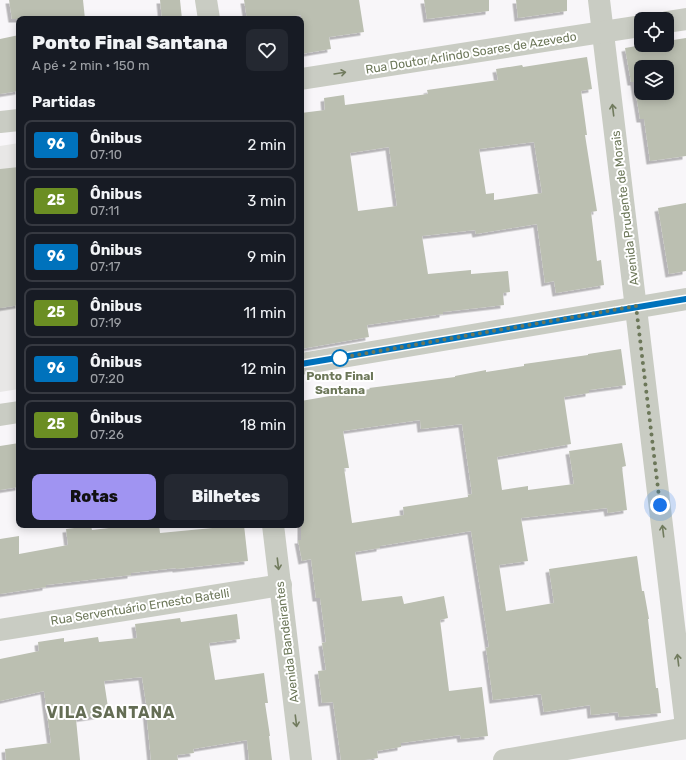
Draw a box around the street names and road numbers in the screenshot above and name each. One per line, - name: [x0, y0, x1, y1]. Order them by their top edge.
- street label: Rua Doutor Arlindo Soares de Azevedo: [364, 29, 578, 77]
- street label: Avenida Prudente de Morais: [609, 130, 641, 286]
- street label: Avenida Bandeirantes: [273, 581, 301, 703]
- street label: Rua Serventuário Ernesto Batelli: [50, 586, 230, 628]

